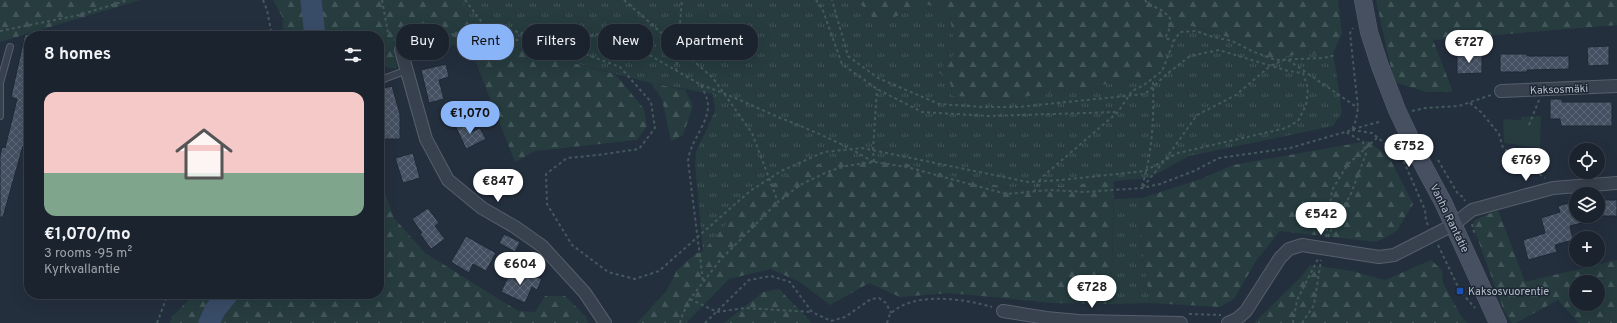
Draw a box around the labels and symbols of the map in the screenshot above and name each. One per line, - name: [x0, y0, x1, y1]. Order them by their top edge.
- pin: €727: [1445, 30, 1493, 64]
- street label: Kaksosmäki: [1530, 82, 1589, 98]
- pin: €1,070: [437, 101, 503, 135]
- pin: €752: [1385, 134, 1433, 168]
- pin: €769: [1502, 148, 1550, 182]
- pin: €847: [474, 169, 522, 203]
- street label: Vanha Rantatie: [1426, 182, 1472, 255]
- pin: €542: [1297, 202, 1345, 236]
- pin: €604: [496, 252, 544, 286]
- pin: €728: [1068, 275, 1116, 309]
- place label: Kaksosvuorentie: [1468, 285, 1549, 299]
- marker: Kaksosvuorentie: [1455, 286, 1465, 296]

